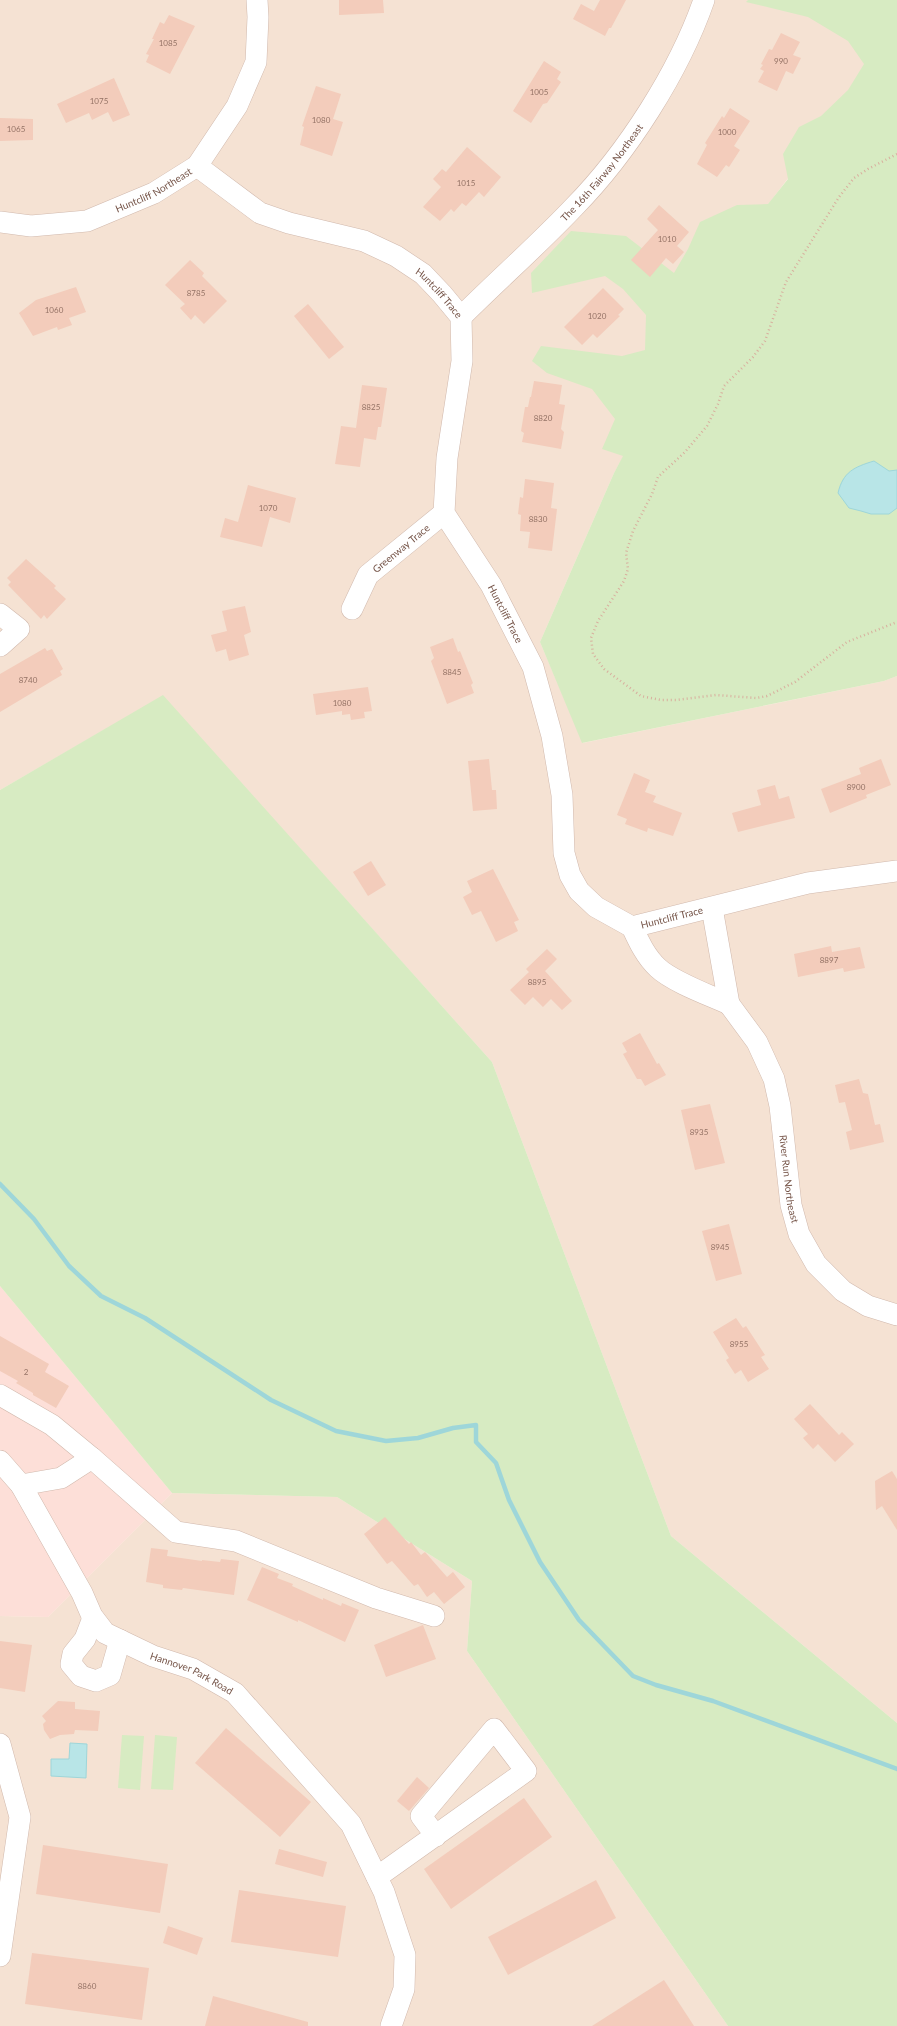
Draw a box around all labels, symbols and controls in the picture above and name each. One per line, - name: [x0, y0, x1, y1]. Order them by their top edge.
- house number: 1085: [159, 38, 178, 48]
- house number: 990: [774, 56, 788, 66]
- house number: 1005: [530, 87, 549, 97]
- house number: 1075: [90, 96, 109, 106]
- house number: 1080: [312, 115, 331, 125]
- street label: The 16th Fairway Northeast: [558, 121, 645, 224]
- house number: 1065: [7, 124, 26, 134]
- house number: 1000: [718, 127, 737, 137]
- street label: Huntcliff Northeast: [113, 165, 194, 215]
- house number: 1015: [457, 178, 476, 188]
- house number: 1010: [658, 234, 677, 244]
- street label: Huntcliff Trace: [414, 265, 465, 320]
- house number: 8785: [187, 288, 206, 298]
- house number: 1060: [45, 305, 64, 315]
- house number: 1020: [588, 311, 607, 321]
- house number: 8825: [362, 402, 381, 412]
- house number: 8820: [534, 413, 553, 423]
- house number: 1070: [259, 503, 278, 513]
- house number: 8830: [529, 514, 548, 524]
- street label: Greenway Trace: [370, 521, 432, 575]
- street label: Huntcliff Trace: [486, 582, 526, 645]
- house number: 8845: [443, 667, 462, 677]
- house number: 8740: [19, 675, 38, 685]
- house number: 1080: [333, 698, 352, 708]
- house number: 8900: [847, 782, 866, 792]
- street label: Huntcliff Trace: [639, 904, 704, 931]
- house number: 8897: [820, 955, 839, 965]
- house number: 8895: [528, 977, 547, 987]
- house number: 8935: [690, 1127, 709, 1137]
- street label: River Run Northeast: [777, 1134, 802, 1225]
- house number: 8945: [711, 1242, 730, 1252]
- house number: 8955: [730, 1339, 749, 1349]
- house number: 2: [24, 1367, 29, 1377]
- street label: Hannover Park Road: [149, 1649, 235, 1697]
- house number: 8860: [78, 1981, 97, 1991]

